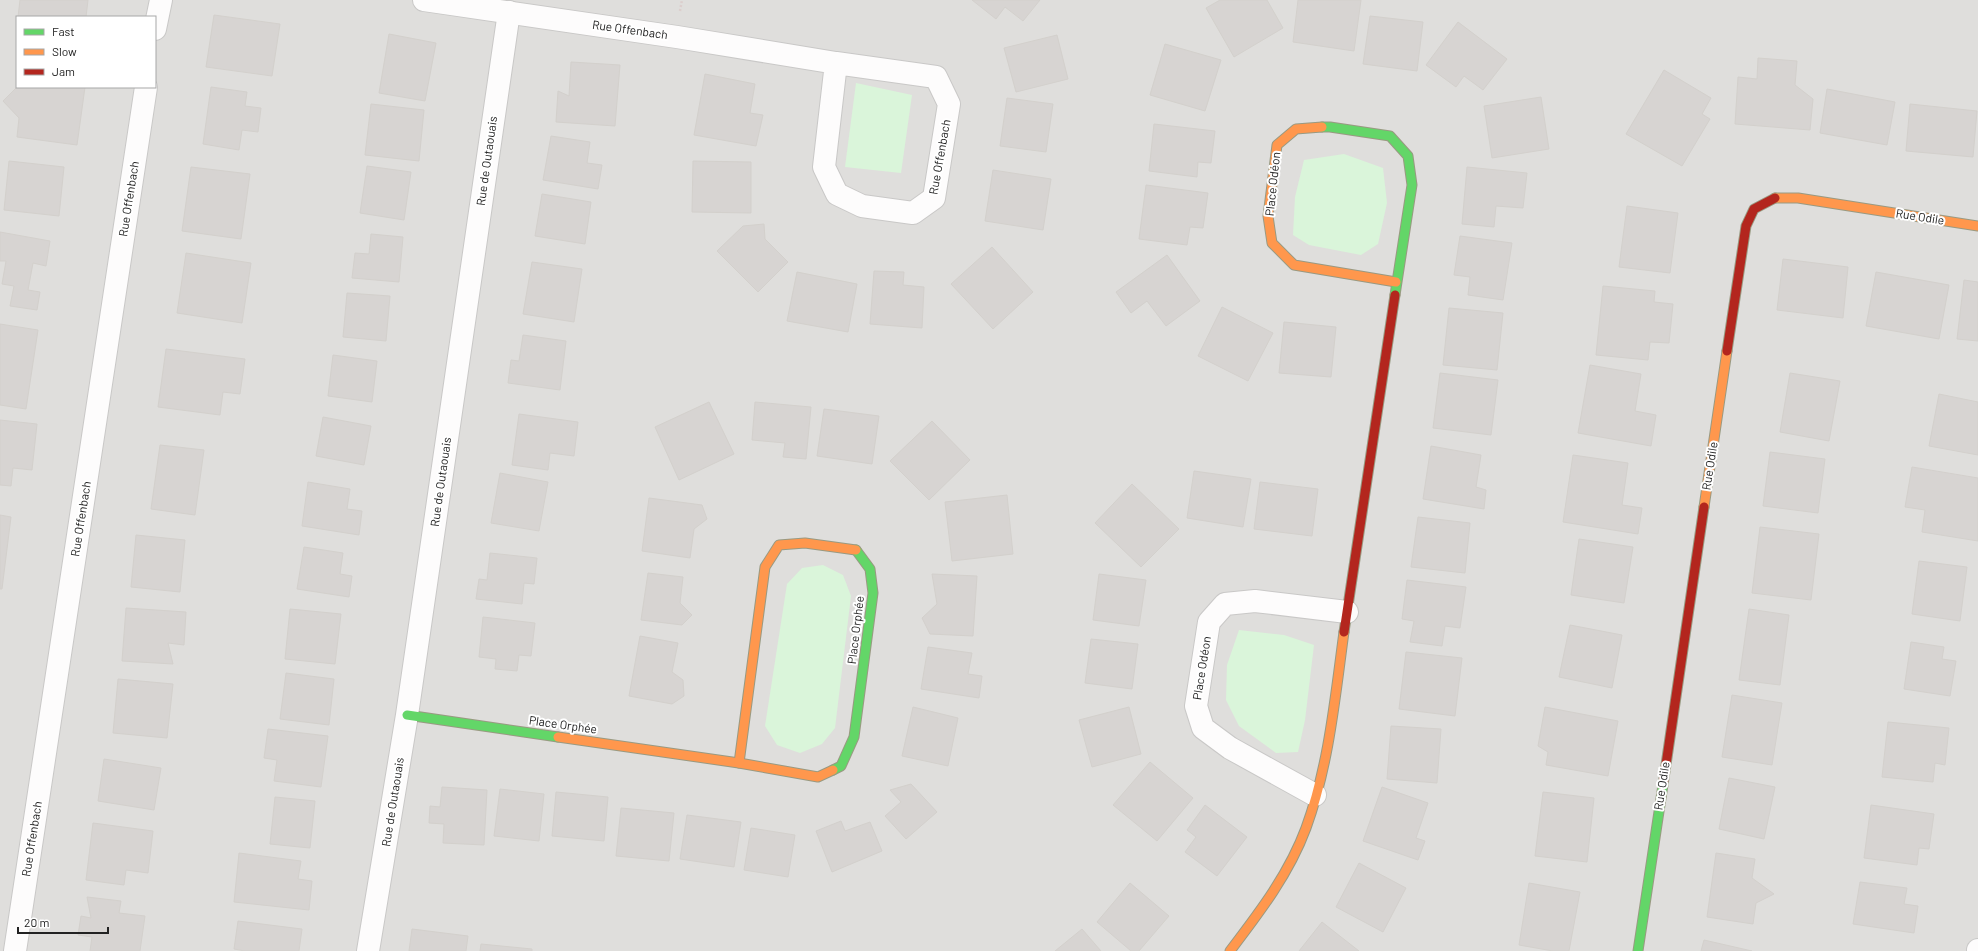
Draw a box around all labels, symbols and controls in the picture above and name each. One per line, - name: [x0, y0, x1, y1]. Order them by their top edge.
- legend: [16, 16, 156, 88]
- street label: Rue Offenbach: [591, 17, 669, 41]
- text: Fast: [52, 24, 75, 38]
- text: Slow: [52, 44, 77, 58]
- text: Jam: [52, 64, 75, 78]
- street label: Rue de Outaouais: [473, 115, 499, 207]
- street label: Rue Offenbach: [925, 118, 953, 196]
- street label: Place Odéon: [1262, 151, 1282, 217]
- street label: Rue Offenbach: [115, 160, 141, 238]
- street label: Rue Odile: [1895, 205, 1945, 227]
- street label: Rue de Outaouais: [427, 436, 453, 528]
- street label: Rue Odile: [1698, 441, 1720, 491]
- street label: Rue Offenbach: [67, 480, 93, 558]
- street label: Place Orphée: [844, 595, 866, 665]
- street label: Place Odéon: [1189, 635, 1213, 701]
- street label: Place Orphée: [528, 712, 598, 736]
- street label: Rue de Outaouais: [378, 756, 406, 848]
- street label: Rue Odile: [1650, 761, 1672, 811]
- street label: Rue Offenbach: [18, 800, 44, 878]
- scale bar: [18, 909, 108, 935]
- text: 20 m: [24, 915, 50, 929]

